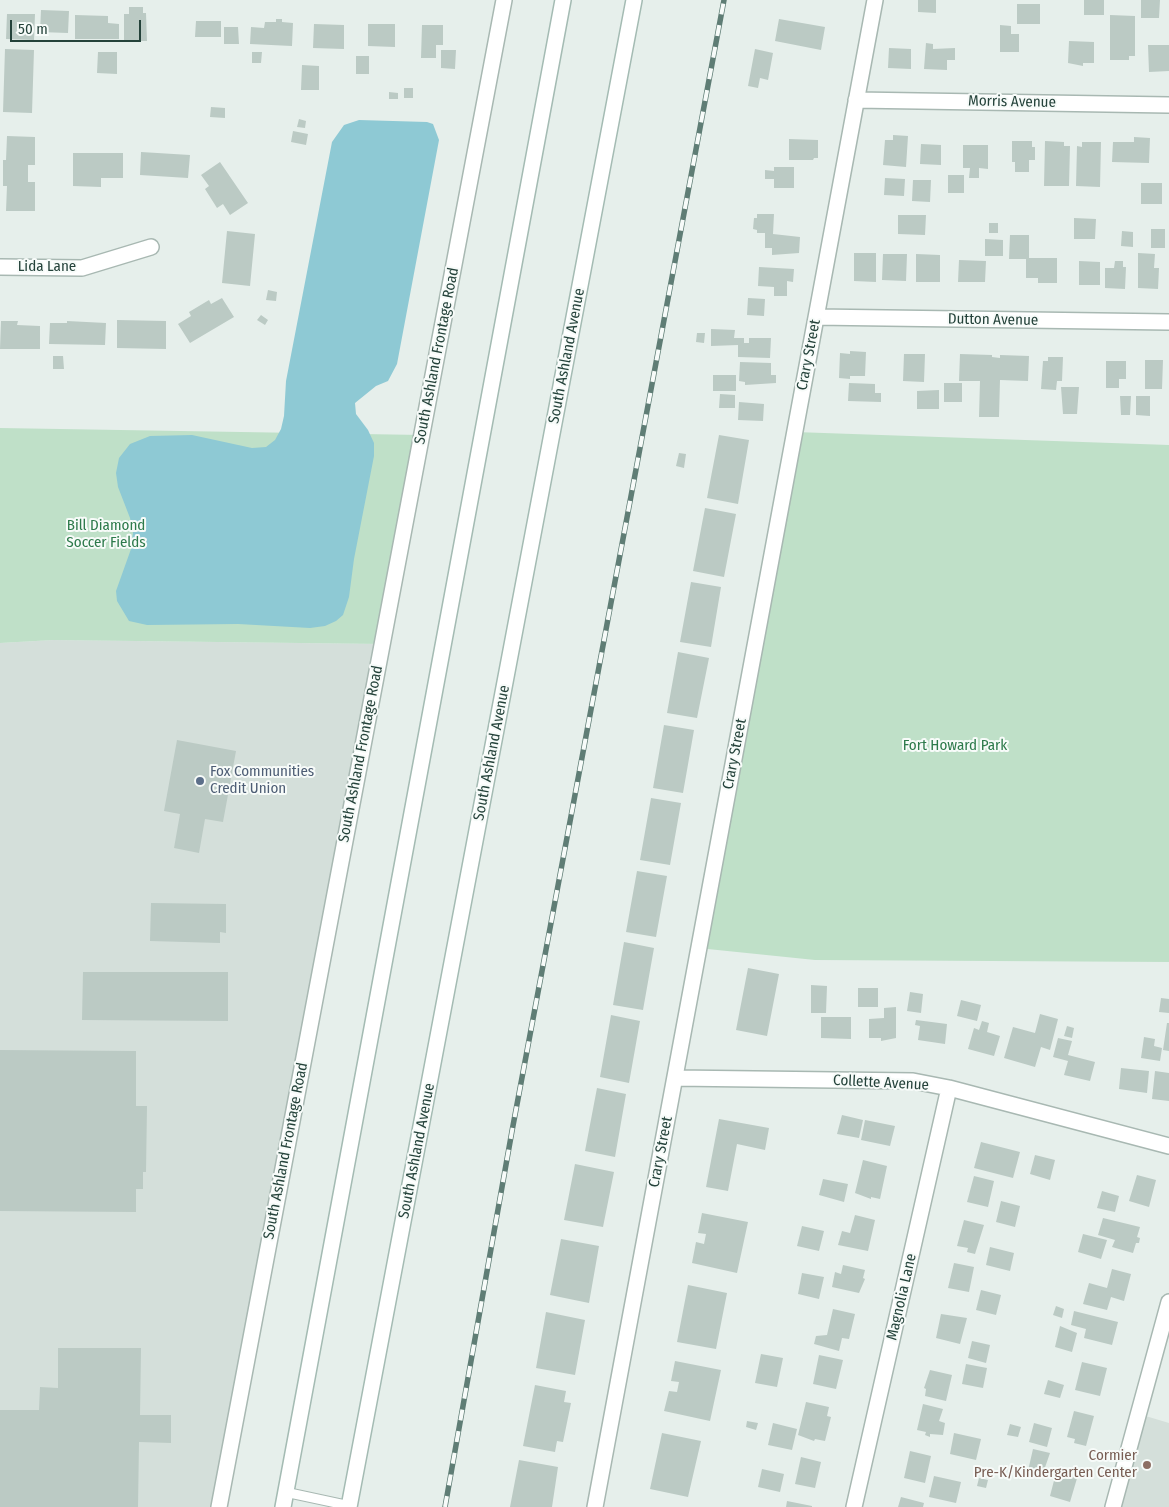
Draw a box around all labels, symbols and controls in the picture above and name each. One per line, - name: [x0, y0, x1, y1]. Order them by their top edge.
- scale bar: [12, 10, 144, 42]
- text: 50 m: [18, 20, 48, 38]
- street label: Morris Avenue: [968, 92, 1056, 112]
- street label: Lida Lane: [18, 258, 76, 276]
- street label: South Ashland Frontage Road: [411, 266, 463, 446]
- street label: South Ashland Avenue: [545, 287, 589, 425]
- street label: Dutton Avenue: [948, 310, 1038, 330]
- street label: Crary Street: [793, 318, 825, 392]
- park label: Bill Diamond Soccer Fields: [66, 517, 146, 552]
- street label: South Ashland Frontage Road: [335, 664, 387, 844]
- street label: South Ashland Avenue: [470, 684, 514, 822]
- street label: Crary Street: [719, 717, 751, 791]
- park label: Fort Howard Park: [903, 737, 1007, 755]
- place label: Fox Communities Credit Union: [210, 763, 314, 798]
- marker: Fox Communities Credit Union: [194, 775, 206, 787]
- street label: South Ashland Frontage Road: [260, 1061, 312, 1241]
- street label: Collette Avenue: [833, 1071, 929, 1095]
- street label: South Ashland Avenue: [395, 1082, 439, 1220]
- street label: Crary Street: [645, 1115, 677, 1189]
- street label: Magnolia Lane: [883, 1252, 921, 1342]
- place label: Cormier Pre-K/Kindergarten Center: [974, 1447, 1137, 1482]
- marker: Cormier Pre-K/Kindergarten Center: [1141, 1459, 1153, 1471]

